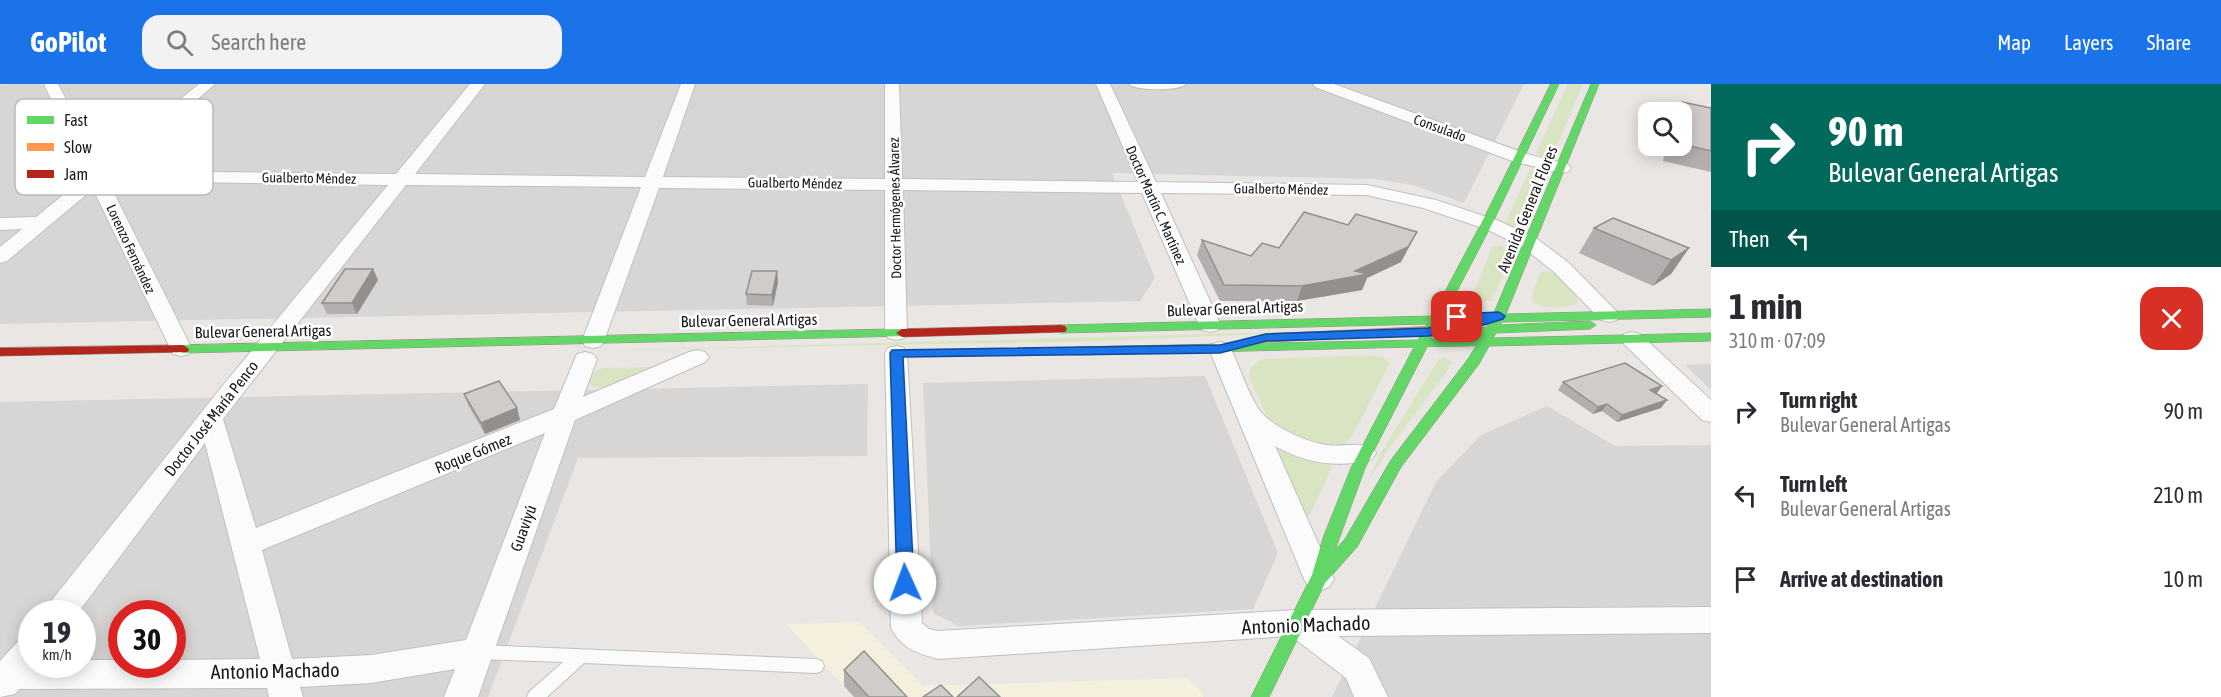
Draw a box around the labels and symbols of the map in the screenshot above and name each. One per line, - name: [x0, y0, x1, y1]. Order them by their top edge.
- legend: [15, 99, 213, 195]
- text: Fast: [64, 111, 88, 129]
- street label: Consulado: [1412, 111, 1468, 145]
- street label: Doctor Hermógenes Álvarez: [886, 137, 904, 279]
- text: Slow: [64, 138, 92, 156]
- street label: Doctor Martín C. Martínez: [1123, 143, 1189, 267]
- street label: Avenida General Flores: [1493, 143, 1561, 275]
- text: Jam: [64, 165, 88, 183]
- street label: Gualberto Méndez: [262, 169, 356, 187]
- street label: Gualberto Méndez: [748, 174, 842, 192]
- street label: Gualberto Méndez: [1234, 180, 1328, 198]
- street label: Lorenzo Fernández: [103, 202, 159, 296]
- pin: [1431, 291, 1482, 342]
- street label: Bulevar General Artigas: [1166, 297, 1304, 320]
- street label: Bulevar General Artigas: [681, 310, 818, 331]
- street label: Bulevar General Artigas: [195, 321, 332, 342]
- street label: Doctor José María Penco: [160, 357, 262, 479]
- street label: Roque Gómez: [432, 429, 514, 477]
- street label: Guaviyú: [506, 502, 541, 554]
- position arrow: [873, 551, 937, 615]
- speed limit sign: 30: [108, 600, 186, 678]
- street label: Antonio Machado: [1241, 611, 1371, 638]
- street label: Antonio Machado: [210, 658, 340, 683]

